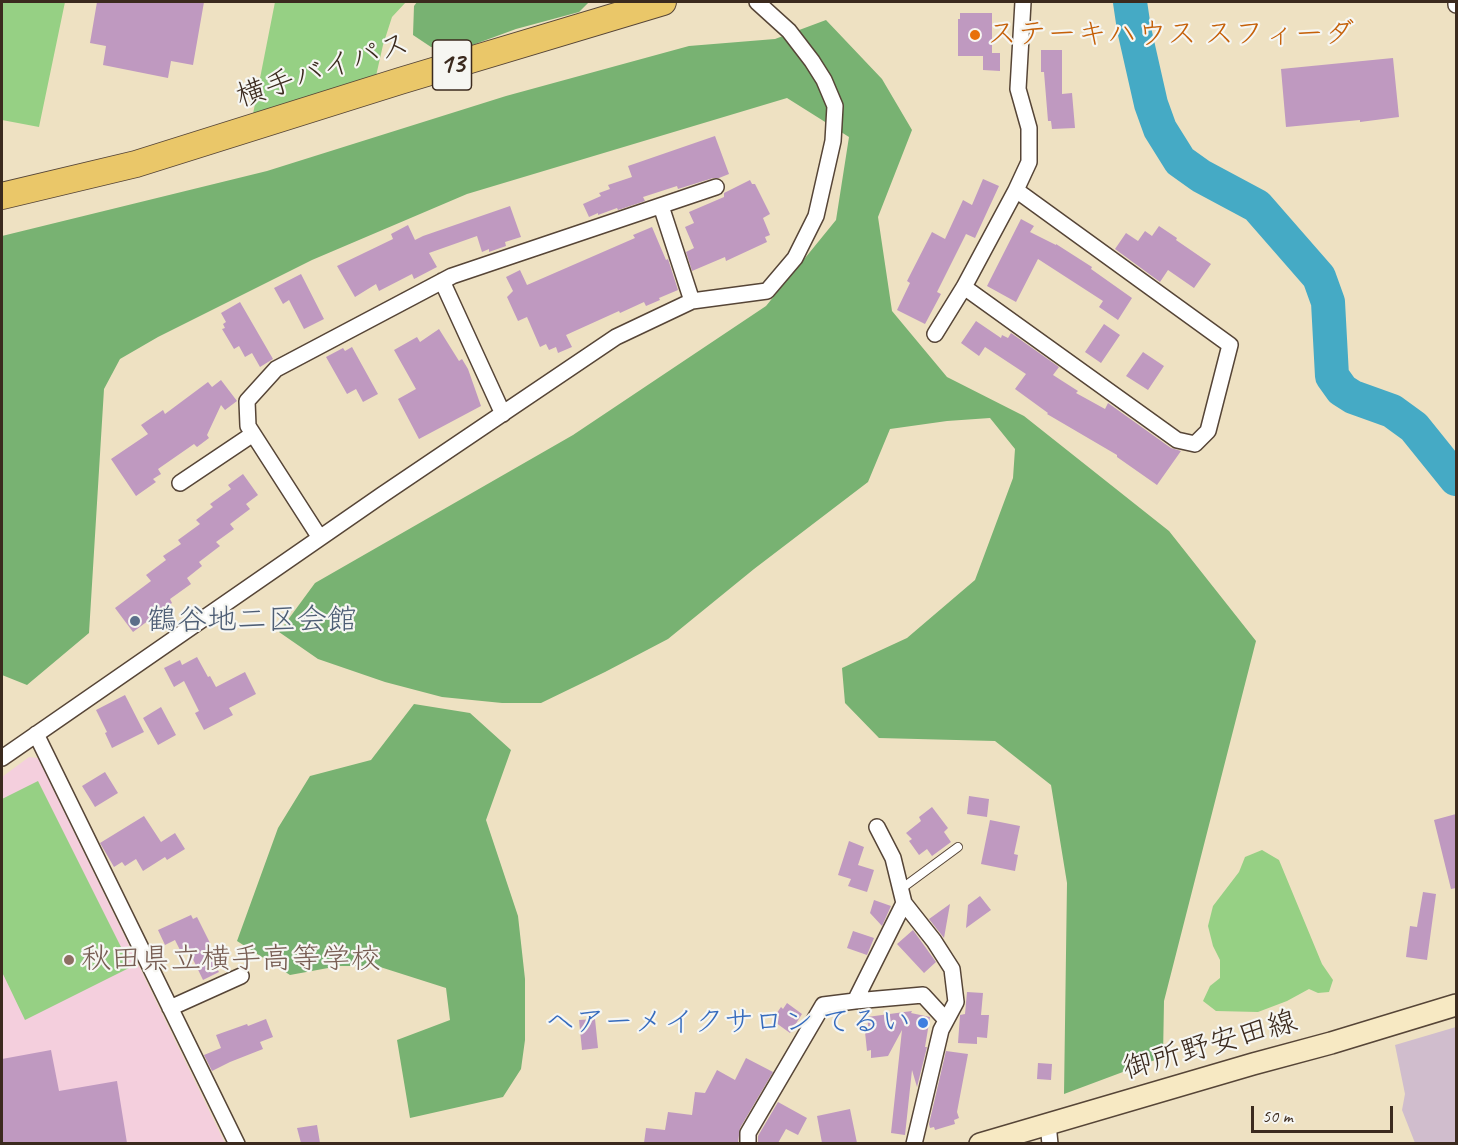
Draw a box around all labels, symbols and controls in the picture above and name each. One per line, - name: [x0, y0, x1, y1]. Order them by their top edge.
- place label: ステーキハウス スフィーダ: [987, 17, 1354, 53]
- street label: 横手バイパス: [232, 26, 414, 116]
- marker: ステーキハウス スフィーダ: [968, 28, 982, 42]
- road number: 13: [432, 40, 472, 90]
- place label: 鶴谷地二区会館: [147, 603, 357, 639]
- marker: 鶴谷地二区会館: [128, 614, 142, 628]
- place label: 秋田県立横手高等学校: [81, 942, 381, 978]
- marker: 秋田県立横手高等学校: [62, 953, 76, 967]
- street label: 御所野安田線: [1119, 1004, 1301, 1088]
- place label: ヘアーメイクサロン てるい: [545, 1005, 911, 1041]
- marker: ヘアーメイクサロン てるい: [916, 1016, 930, 1030]
- scale bar: [1254, 1094, 1396, 1132]
- text: 50 m: [1262, 1105, 1293, 1127]

